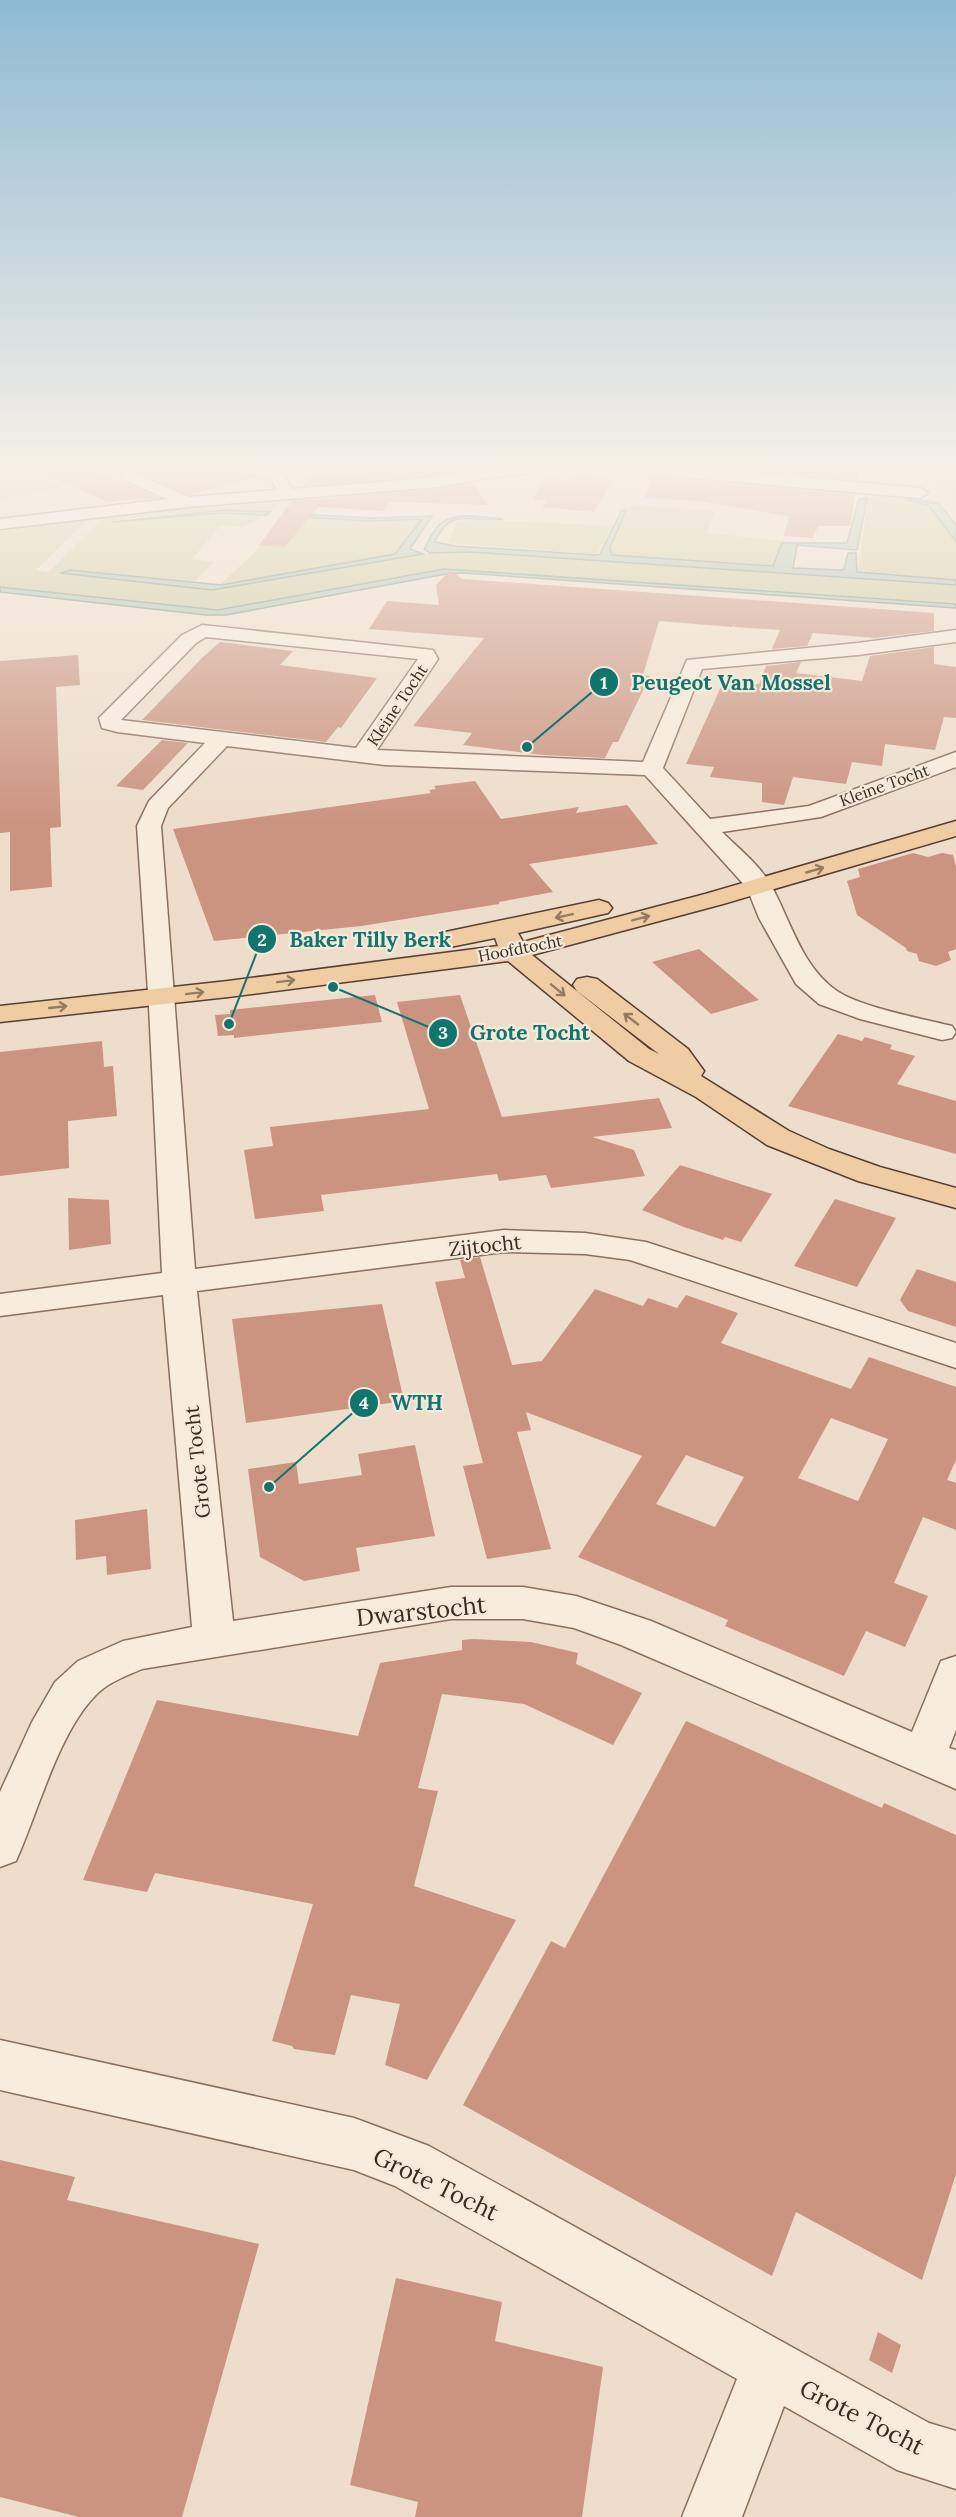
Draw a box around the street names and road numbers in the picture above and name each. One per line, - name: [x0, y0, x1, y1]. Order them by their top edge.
- street label: Kleine Tocht: [362, 660, 432, 750]
- street label: Kleine Tocht: [836, 759, 932, 810]
- street label: Hoofdtocht: [476, 930, 565, 966]
- street label: Zijtocht: [447, 1229, 523, 1261]
- street label: Grote Tocht: [179, 1404, 215, 1519]
- street label: Dwarstocht: [355, 1589, 488, 1633]
- street label: Grote Tocht: [368, 2140, 504, 2228]
- street label: Grote Tocht: [795, 2372, 930, 2462]

